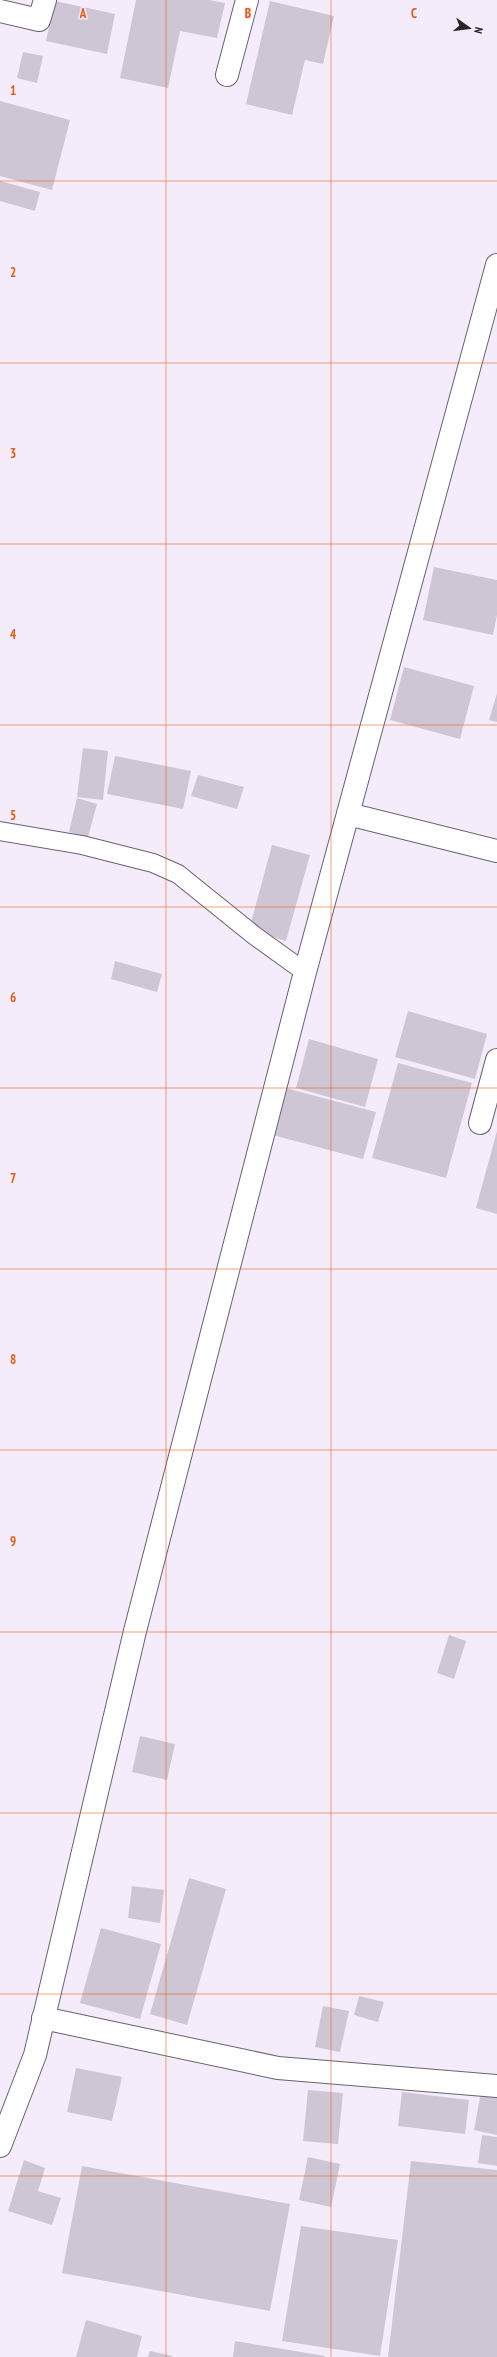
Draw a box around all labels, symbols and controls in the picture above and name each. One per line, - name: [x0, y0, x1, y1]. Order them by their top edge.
- text: A: [79, 5, 87, 22]
- text: B: [245, 5, 251, 22]
- text: C: [411, 5, 417, 22]
- north arrow: [449, 8, 489, 48]
- text: N: [471, 26, 486, 35]
- text: 1: [10, 82, 16, 99]
- text: 2: [10, 264, 16, 281]
- text: 3: [10, 445, 16, 462]
- text: 4: [10, 626, 17, 643]
- text: 5: [10, 807, 16, 824]
- text: 6: [10, 989, 16, 1006]
- text: 7: [10, 1170, 16, 1187]
- text: 8: [10, 1351, 16, 1368]
- text: 9: [10, 1533, 16, 1550]

